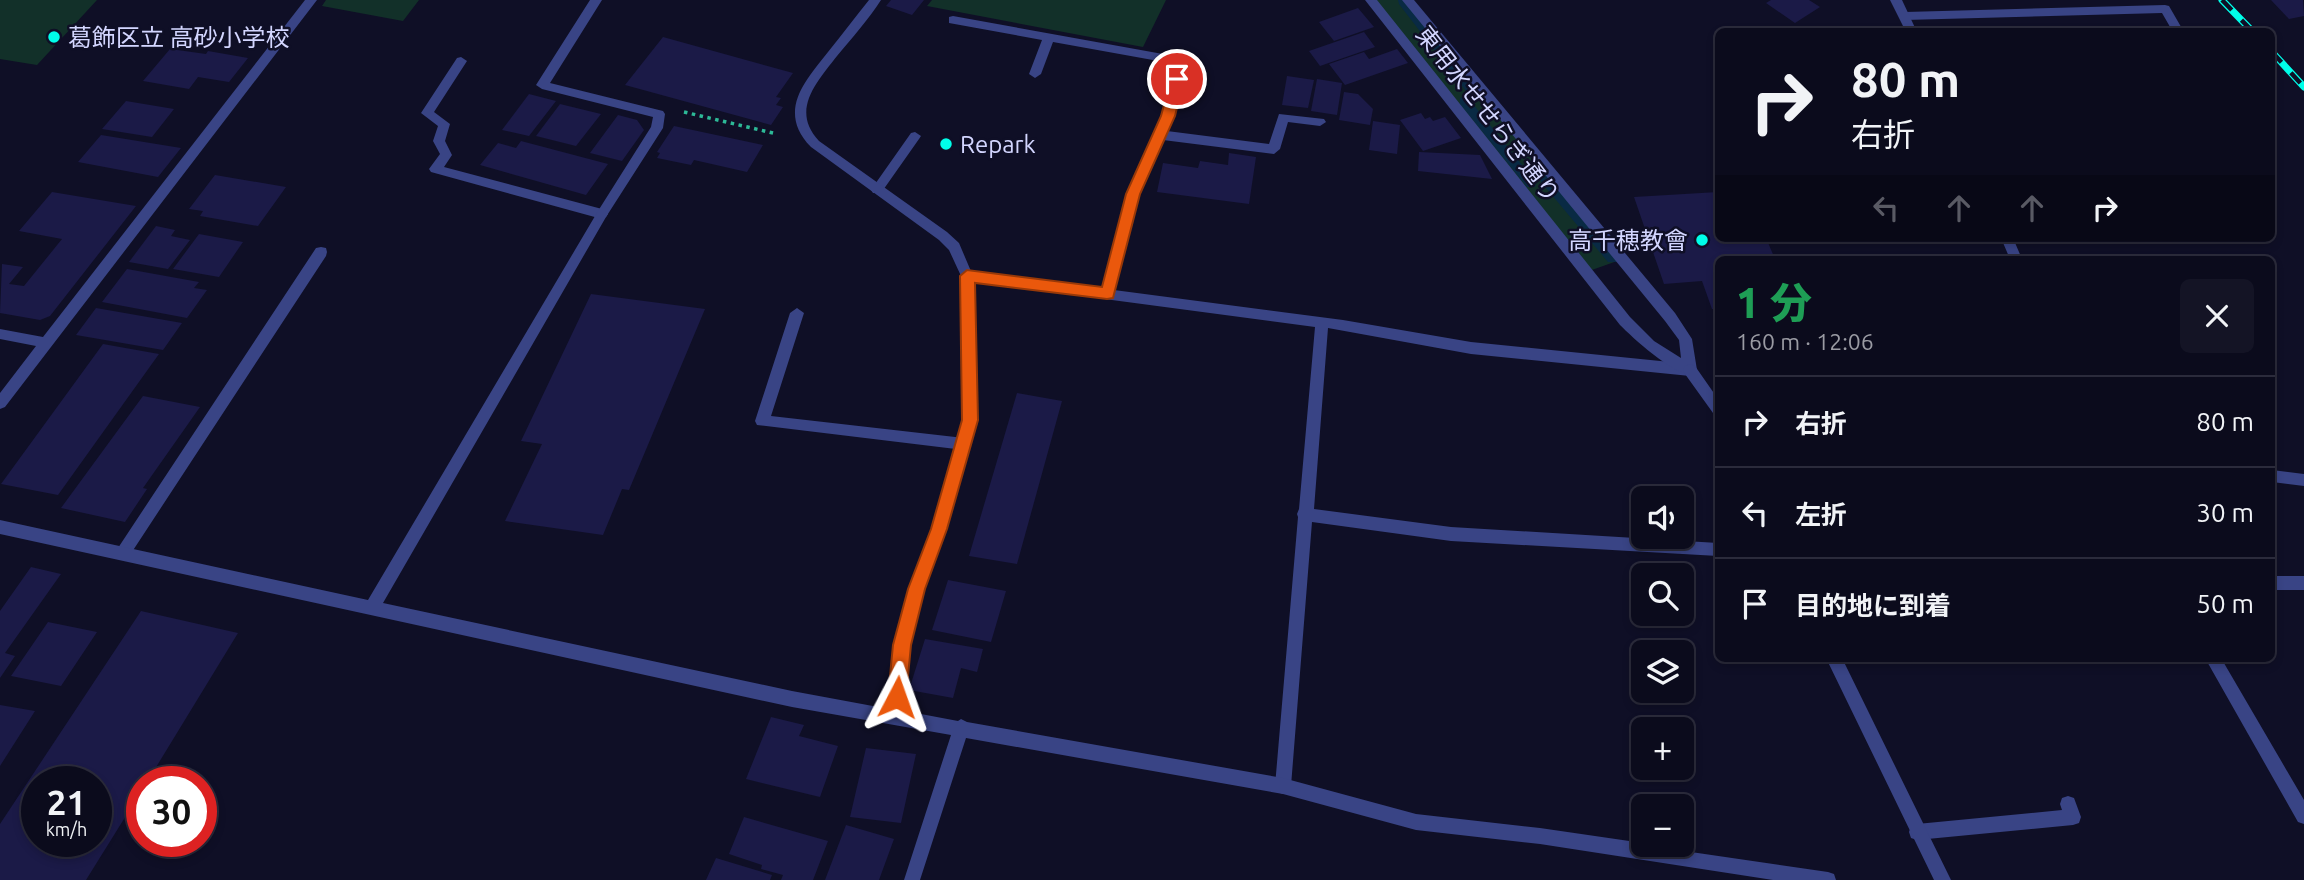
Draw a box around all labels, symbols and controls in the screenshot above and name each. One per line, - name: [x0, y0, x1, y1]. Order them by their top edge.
- street label: 東用水せせらぎ通り: [1411, 21, 1565, 207]
- place label: 葛飾区立 高砂小学校: [68, 24, 290, 51]
- marker: 葛飾区立 高砂小学校: [46, 29, 62, 45]
- pin: [1147, 49, 1207, 109]
- text: 80 m: [1851, 51, 1960, 106]
- icon: right: [1736, 56, 1827, 147]
- icon: arrive: [1158, 60, 1196, 98]
- text: 右折: [1851, 116, 1915, 152]
- place label: Repark: [960, 131, 1036, 158]
- marker: Repark: [938, 136, 954, 152]
- icon: left: [1867, 189, 1905, 227]
- icon: ahead: [1940, 189, 1978, 227]
- icon: ahead: [2013, 189, 2051, 227]
- icon: right: [2086, 189, 2124, 227]
- place label: 高千穂教會: [1568, 227, 1688, 254]
- marker: 高千穂教會: [1694, 232, 1710, 248]
- text: 1 分: [1736, 279, 1812, 326]
- button: close: [2180, 279, 2254, 353]
- text: 160 m · 12:06: [1736, 329, 1874, 354]
- icon: right: [1736, 403, 1774, 441]
- text: 80 m: [2196, 407, 2254, 436]
- text: 右折: [1795, 409, 1847, 438]
- map controls: [1631, 486, 1694, 857]
- button: sound: [1631, 486, 1694, 549]
- icon: left: [1736, 494, 1774, 532]
- text: 30 m: [2196, 498, 2254, 527]
- text: 左折: [1795, 500, 1847, 529]
- button: search: [1631, 563, 1694, 626]
- icon: arrive: [1736, 585, 1774, 623]
- text: 50 m: [2196, 589, 2254, 618]
- text: 目的地に到着: [1795, 591, 1951, 620]
- button: layers: [1631, 640, 1694, 703]
- position arrow: [860, 660, 934, 734]
- button: +: [1631, 717, 1694, 780]
- speed limit sign: 30: [126, 766, 217, 857]
- text: 21: [47, 782, 86, 822]
- button: −: [1631, 794, 1694, 857]
- text: km/h: [46, 819, 87, 839]

